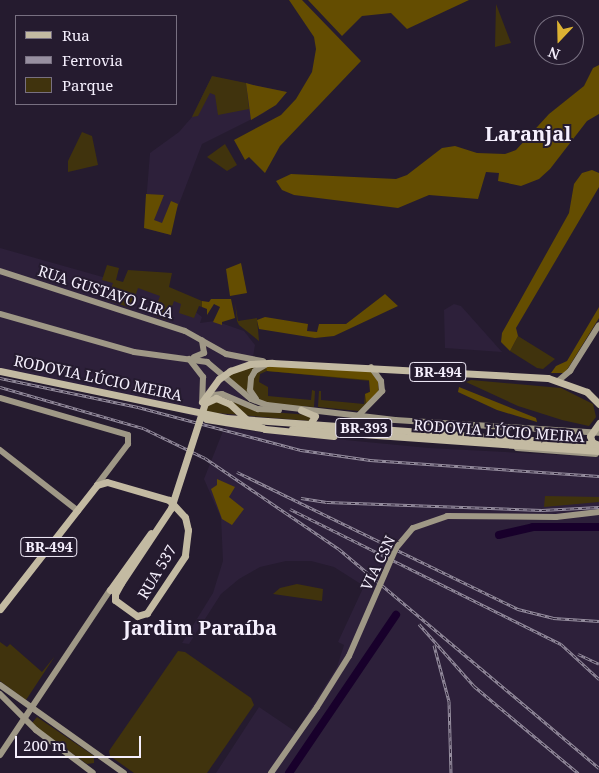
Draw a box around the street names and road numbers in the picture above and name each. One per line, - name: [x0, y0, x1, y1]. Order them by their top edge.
- street label: RUA GUSTAVO LIRA: [36, 262, 176, 322]
- street label: RODOVIA LÚCIO MEIRA: [12, 351, 184, 405]
- road number: BR-494: [409, 361, 467, 384]
- road number: BR-393: [335, 416, 393, 439]
- street label: RODOVIA LÚCIO MEIRA: [413, 416, 585, 446]
- street label: VIA CSN: [357, 533, 399, 593]
- road number: BR-494: [20, 536, 78, 558]
- street label: RUA 537: [134, 542, 180, 602]

